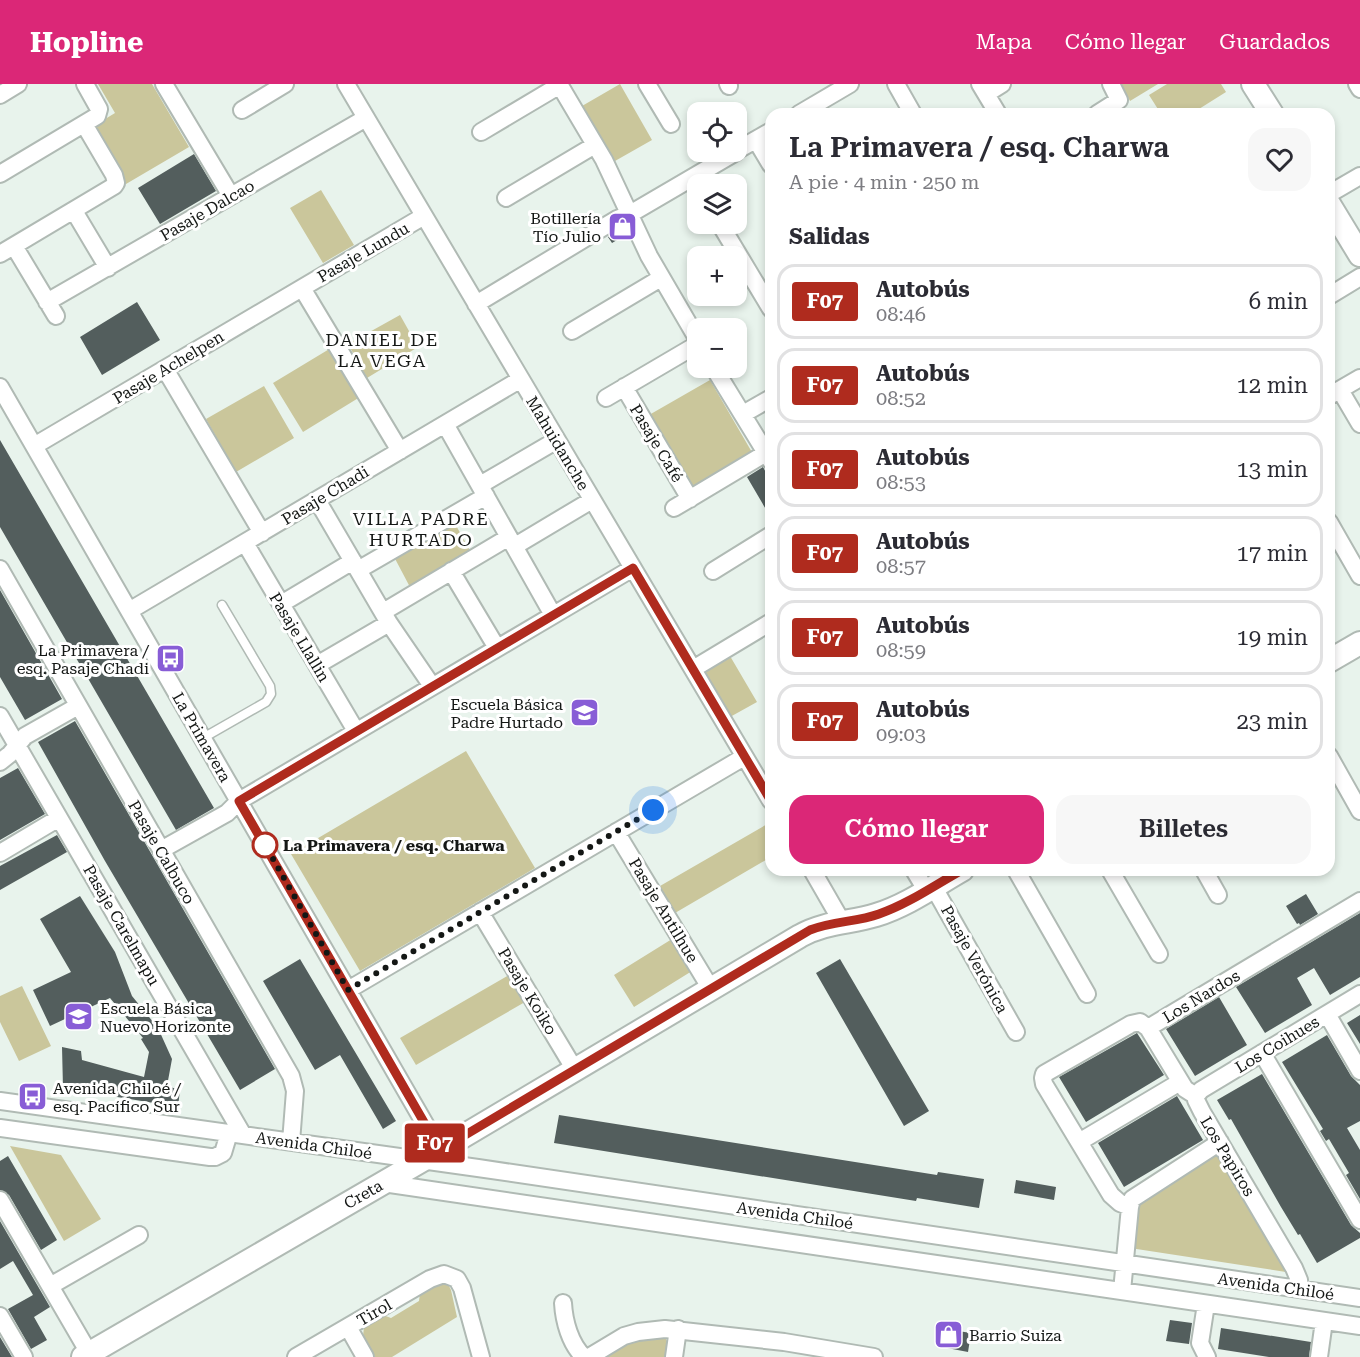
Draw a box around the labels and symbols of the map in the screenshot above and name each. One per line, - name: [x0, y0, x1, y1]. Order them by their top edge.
- street label: Pasaje Dalcao: [157, 176, 258, 245]
- place label: Botillería Tío Julio: [530, 209, 601, 246]
- shop icon: Botillería Tío Julio: [606, 211, 638, 243]
- street label: Pasaje Lundu: [314, 219, 413, 286]
- street label: Pasaje Achelpen: [109, 327, 227, 408]
- district label: DANIEL DE LA VEGA: [325, 329, 439, 371]
- street label: Mahuidanche: [522, 393, 593, 494]
- street label: Pasaje Café: [626, 401, 687, 486]
- street label: Pasaje Chadi: [278, 462, 372, 529]
- district label: VILLA PADRE HURTADO: [353, 508, 489, 550]
- street label: Pasaje Llallin: [265, 589, 334, 686]
- place label: La Primavera / esq. Pasaje Chadi: [17, 641, 150, 678]
- bus stop icon: La Primavera / esq. Pasaje Chadi: [154, 643, 186, 675]
- street label: La Primavera: [168, 689, 235, 786]
- place label: Escuela Básica Padre Hurtado: [450, 695, 563, 732]
- school or university icon: Escuela Básica Padre Hurtado: [568, 697, 600, 729]
- your location: [638, 795, 668, 825]
- street label: Pasaje Calbuco: [124, 797, 199, 908]
- marker: La Primavera / esq. Charwa: [252, 832, 278, 858]
- place label: La Primavera / esq. Charwa: [283, 836, 505, 855]
- street label: Pasaje Antilhue: [625, 854, 702, 966]
- street label: Pasaje Carelmapu: [79, 862, 164, 989]
- street label: Pasaje Verónica: [937, 902, 1012, 1017]
- street label: Pasaje Koiko: [494, 944, 561, 1038]
- street label: Los Nardos: [1159, 966, 1244, 1027]
- place label: Escuela Básica Nuevo Horizonte: [100, 999, 231, 1036]
- school or university icon: Escuela Básica Nuevo Horizonte: [63, 1001, 95, 1033]
- street label: Los Coihues: [1232, 1012, 1323, 1077]
- place label: Avenida Chiloé / esq. Pacífico Sur: [53, 1079, 182, 1116]
- bus stop icon: Avenida Chiloé / esq. Pacífico Sur: [16, 1081, 48, 1113]
- street label: Los Papiros: [1196, 1113, 1259, 1200]
- line badge: F07: [400, 1124, 470, 1162]
- street label: Avenida Chiloé: [255, 1128, 374, 1163]
- street label: Creta: [341, 1176, 386, 1213]
- street label: Avenida Chiloé: [736, 1198, 855, 1233]
- street label: Avenida Chiloé: [1217, 1269, 1336, 1304]
- street label: Tirol: [353, 1295, 395, 1330]
- shop icon: Barrio Suiza: [932, 1319, 964, 1351]
- place label: Barrio Suiza: [969, 1326, 1062, 1345]

